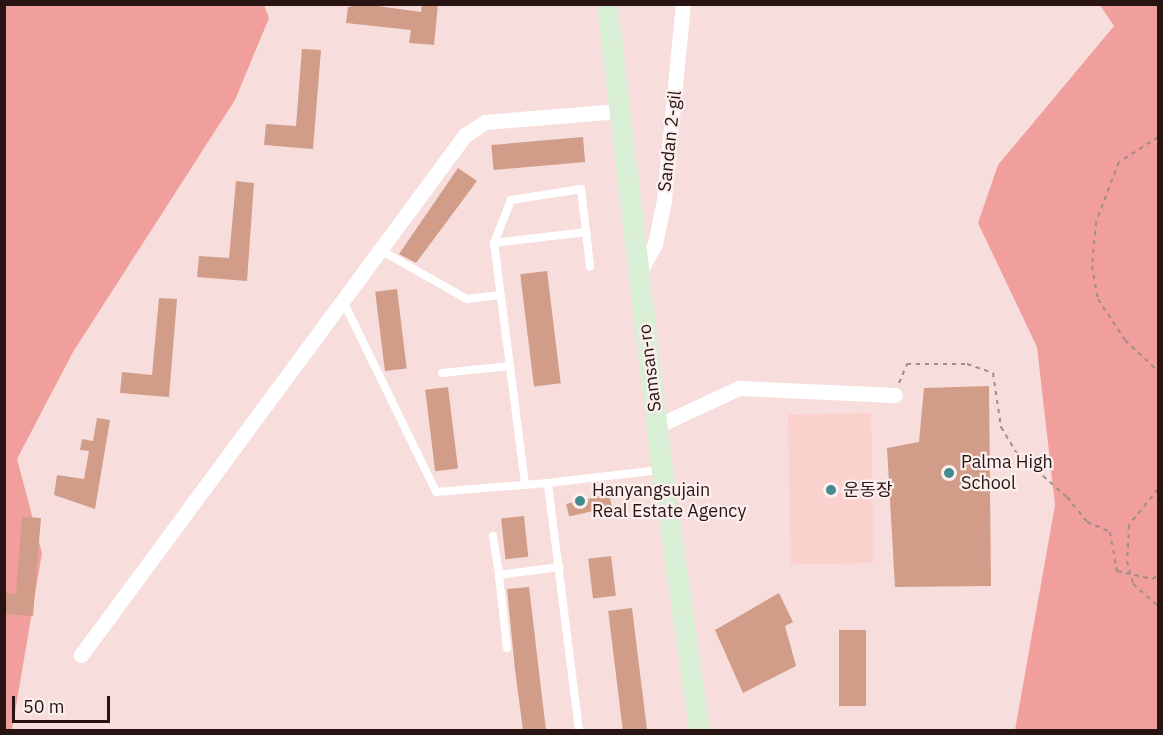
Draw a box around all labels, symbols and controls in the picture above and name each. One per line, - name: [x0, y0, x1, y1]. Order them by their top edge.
- street label: Sandan 2-gil: [654, 89, 686, 193]
- street label: Samsan-ro: [634, 323, 666, 413]
- place label: Palma High School: [961, 452, 1053, 494]
- marker: Palma High School: [942, 466, 956, 480]
- place label: 운동장: [843, 479, 893, 501]
- place label: Hanyangsujain Real Estate Agency: [592, 480, 746, 522]
- marker: 운동장: [824, 483, 838, 497]
- marker: Hanyangsujain Real Estate Agency: [573, 494, 587, 508]
- scale bar: [15, 684, 112, 722]
- text: 50 m: [23, 695, 65, 718]

